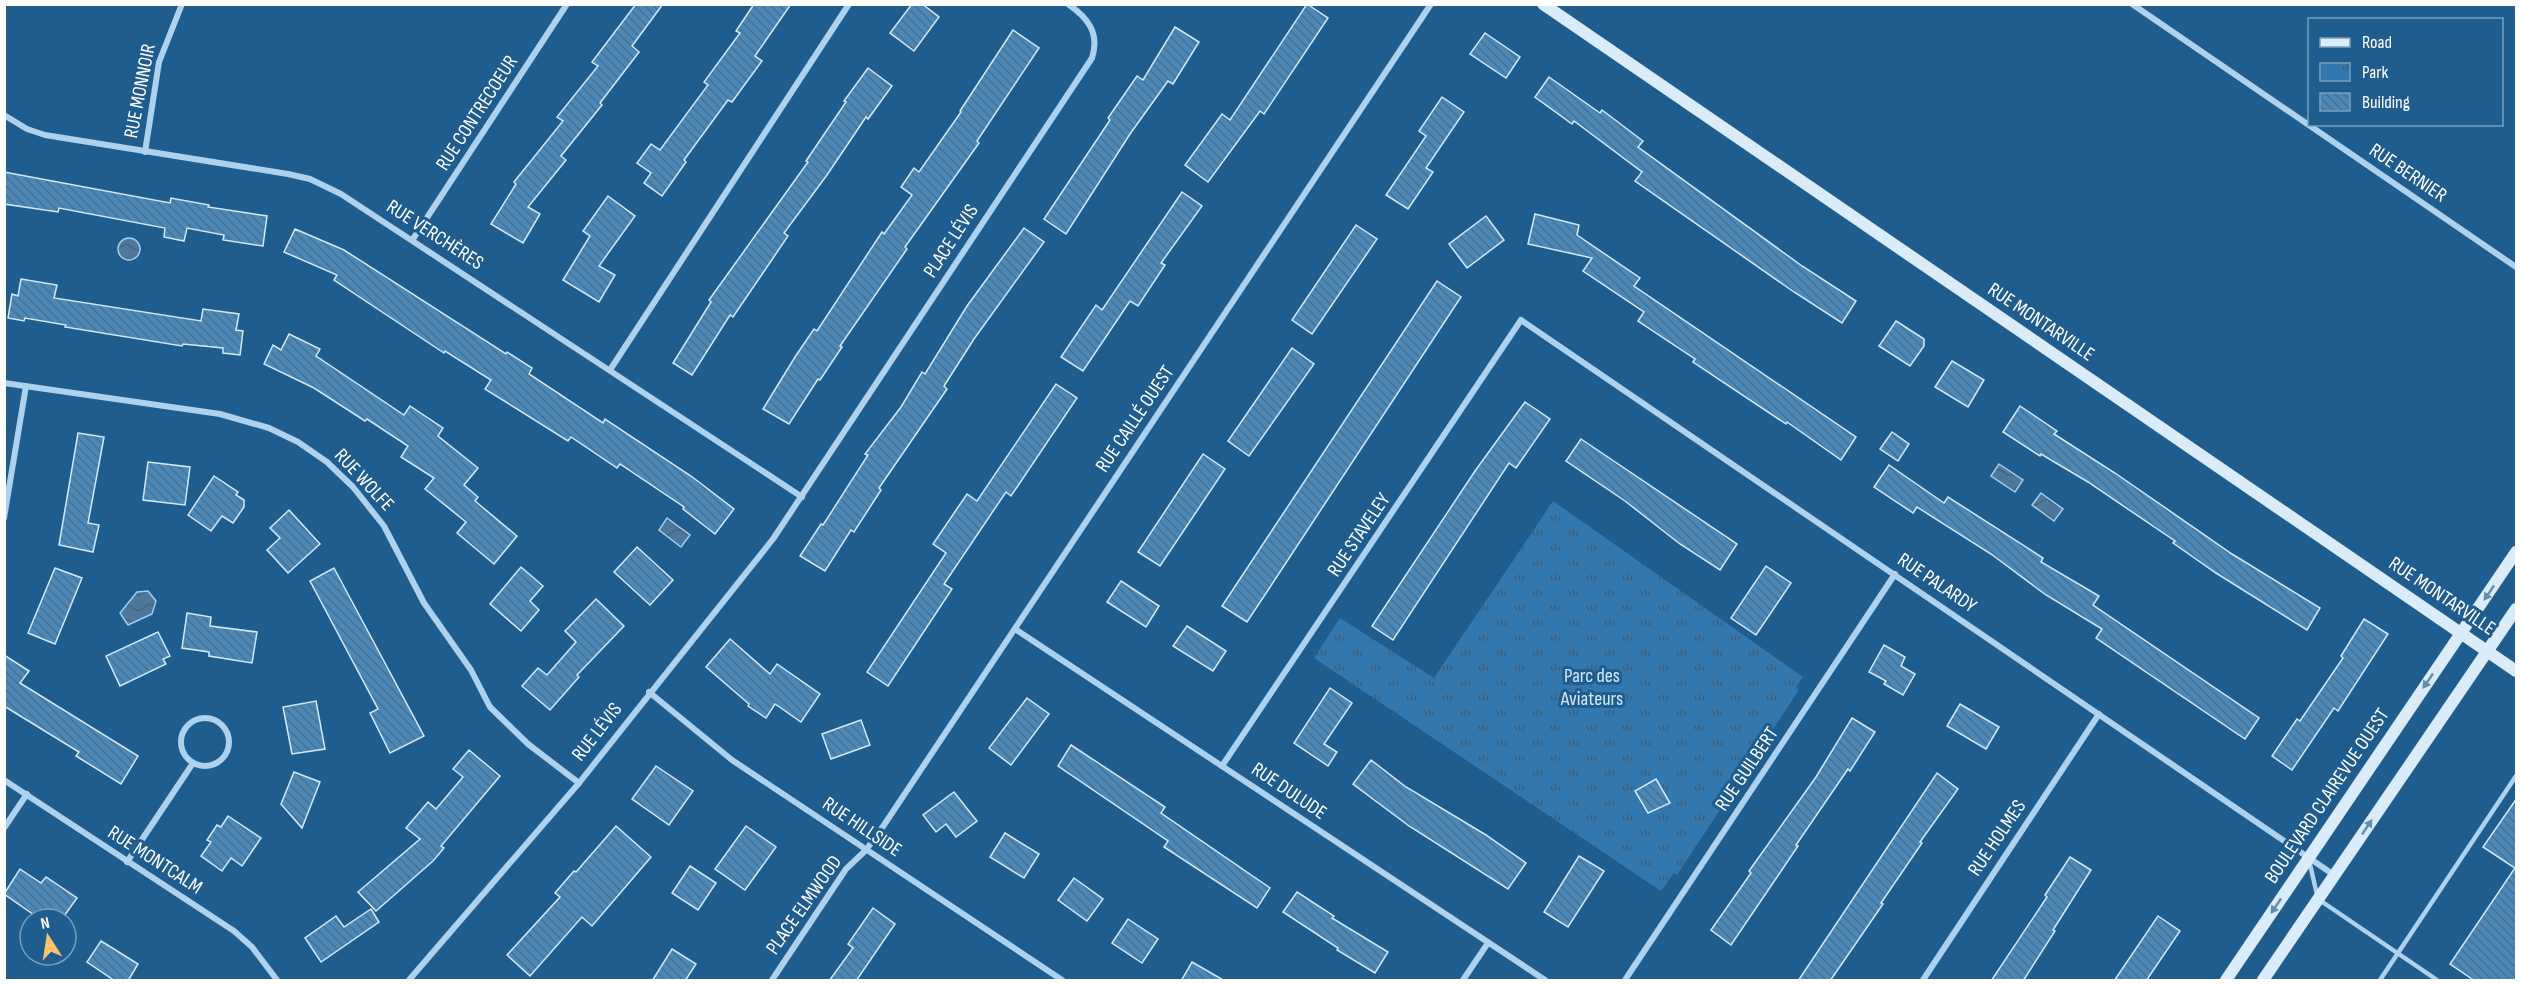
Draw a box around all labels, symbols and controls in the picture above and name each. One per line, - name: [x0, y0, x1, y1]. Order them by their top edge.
- legend: [2308, 18, 2503, 126]
- text: Road: [2362, 32, 2392, 53]
- street label: RUE MONNOIR: [119, 42, 161, 140]
- street label: RUE CONTRECOEUR: [431, 51, 523, 175]
- text: Park: [2362, 62, 2388, 83]
- text: Building: [2362, 92, 2410, 113]
- street label: RUE BERNIER: [2365, 138, 2451, 208]
- street label: RUE VERCHÈRES: [382, 195, 488, 275]
- street label: PLACE LÉVIS: [918, 200, 984, 282]
- street label: RUE MONTARVILLE: [1983, 278, 2099, 366]
- street label: RUE CAILLÉ OUEST: [1091, 361, 1179, 477]
- street label: RUE WOLFE: [329, 444, 399, 516]
- street label: RUE STAVELEY: [1322, 488, 1396, 581]
- street label: RUE PALARDY: [1893, 548, 1982, 619]
- street label: RUE MONTARVILLE: [2384, 552, 2500, 640]
- one-way arrow: [2483, 584, 2495, 600]
- park label: Parc des Aviateurs: [1560, 664, 1623, 711]
- one-way arrow: [2423, 673, 2434, 689]
- street label: RUE LÉVIS: [567, 698, 627, 766]
- street label: BOULEVARD CLAIREVUE OUEST: [2260, 704, 2394, 888]
- street label: RUE GUILBERT: [1710, 722, 1784, 816]
- street label: RUE DULUDE: [1247, 757, 1331, 825]
- street label: RUE HILLSIDE: [818, 792, 906, 862]
- street label: RUE HOLMES: [1963, 795, 2031, 881]
- one-way arrow: [2362, 818, 2373, 835]
- street label: RUE MONTCALM: [103, 821, 207, 899]
- street label: PLACE ELMWOOD: [761, 851, 847, 959]
- one-way arrow: [2271, 898, 2282, 914]
- north arrow: [18, 907, 78, 967]
- text: N: [39, 914, 51, 934]

